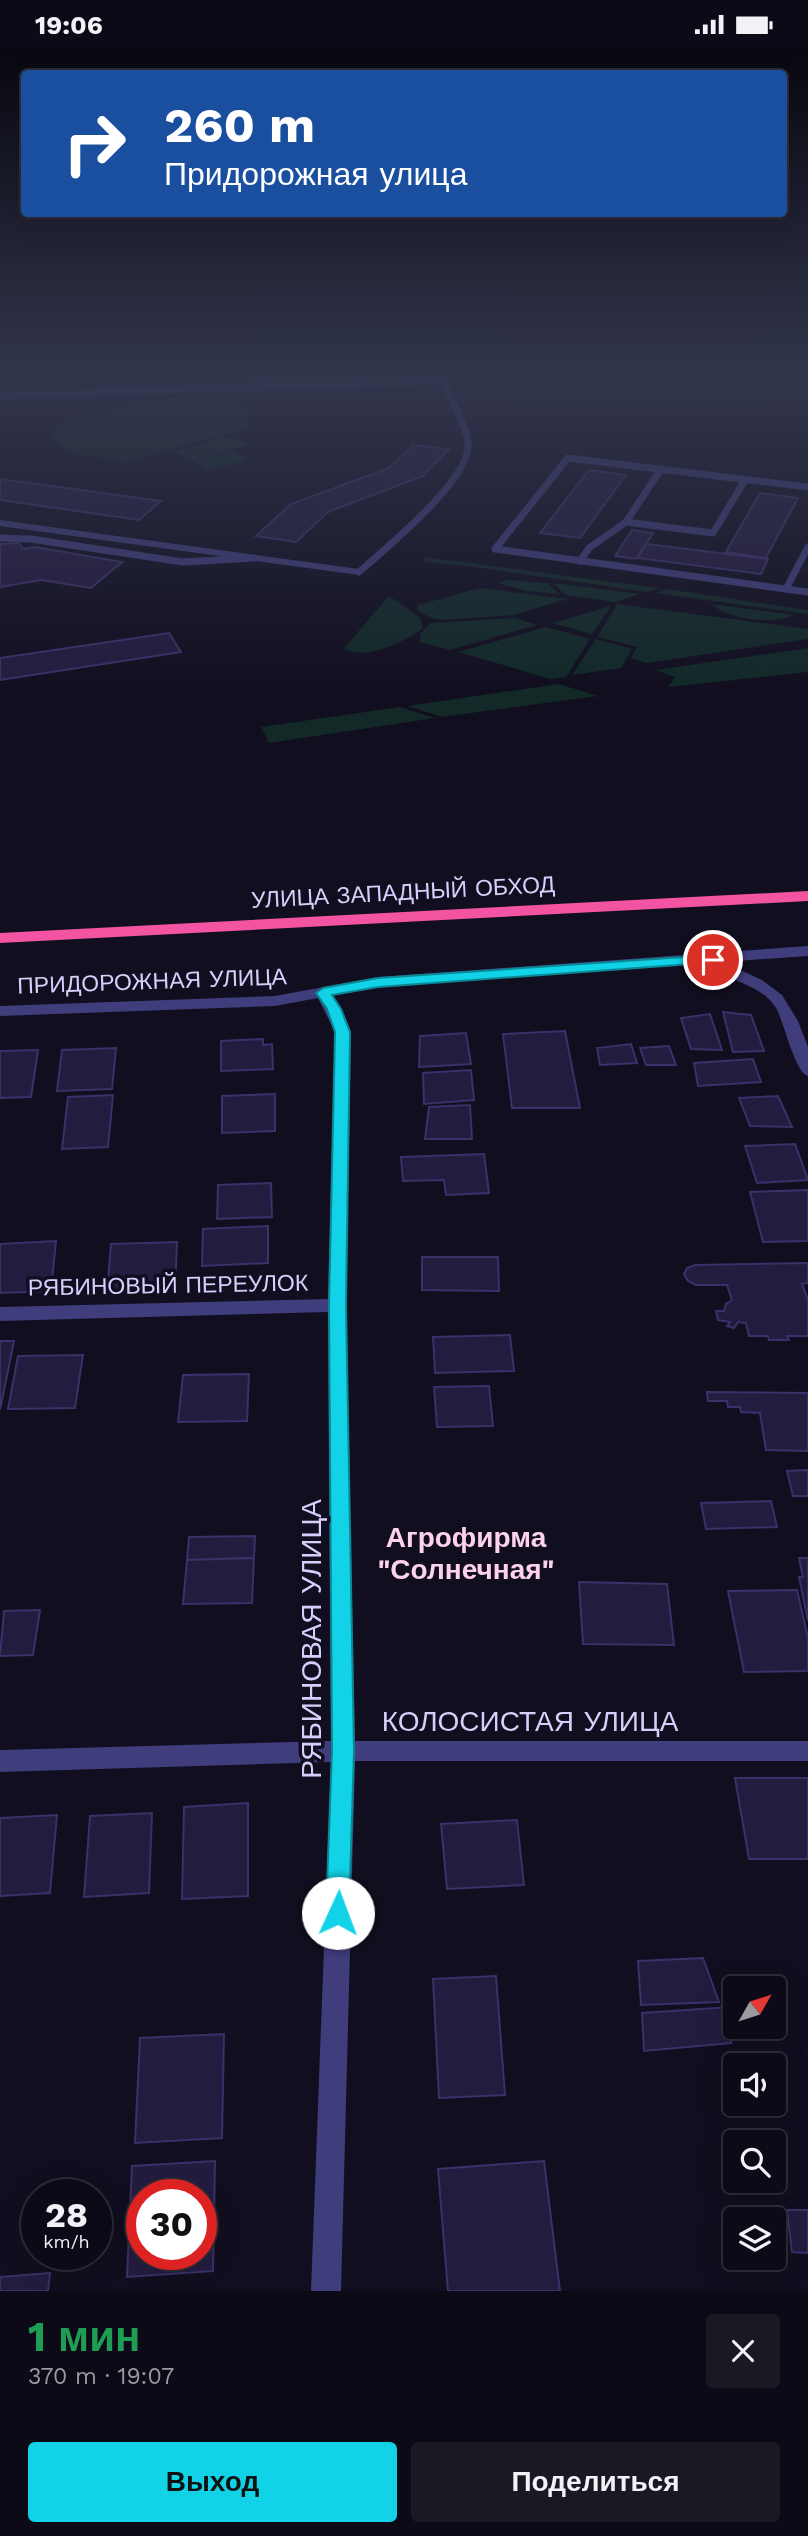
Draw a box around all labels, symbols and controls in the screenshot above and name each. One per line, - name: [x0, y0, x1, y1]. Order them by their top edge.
- text: 19:06: [35, 10, 103, 40]
- text: 260 m: [164, 96, 315, 154]
- icon: right: [49, 98, 140, 189]
- text: Придорожная улица: [164, 155, 467, 193]
- street label: УЛИЦА ЗАПАДНЫЙ ОБХОД: [250, 870, 556, 914]
- pin: [683, 930, 743, 990]
- icon: arrive: [694, 941, 732, 979]
- street label: ПРИДОРОЖНАЯ УЛИЦА: [17, 963, 288, 1000]
- street label: РЯБИНОВЫЙ ПЕРЕУЛОК: [28, 1269, 309, 1301]
- street label: РЯБИНОВАЯ УЛИЦА: [295, 1499, 328, 1779]
- district label: Агрофирма "Солнечная": [378, 1521, 554, 1586]
- street label: КОЛОСИСТАЯ УЛИЦА: [382, 1705, 679, 1738]
- position arrow: [301, 1876, 375, 1950]
- north arrow: [723, 1976, 786, 2039]
- map controls: [723, 1976, 786, 2270]
- button: sound: [723, 2053, 786, 2116]
- button: search: [723, 2130, 786, 2193]
- speed limit sign: 30: [126, 2179, 217, 2270]
- text: 28: [45, 2194, 88, 2236]
- button: layers: [723, 2207, 786, 2270]
- text: km/h: [43, 2231, 90, 2252]
- text: 1 мин: [28, 2312, 140, 2361]
- button: close: [706, 2314, 780, 2388]
- text: 370 m · 19:07: [28, 2363, 174, 2390]
- button: Выход: [28, 2442, 397, 2522]
- button: Поделиться: [411, 2442, 780, 2522]

